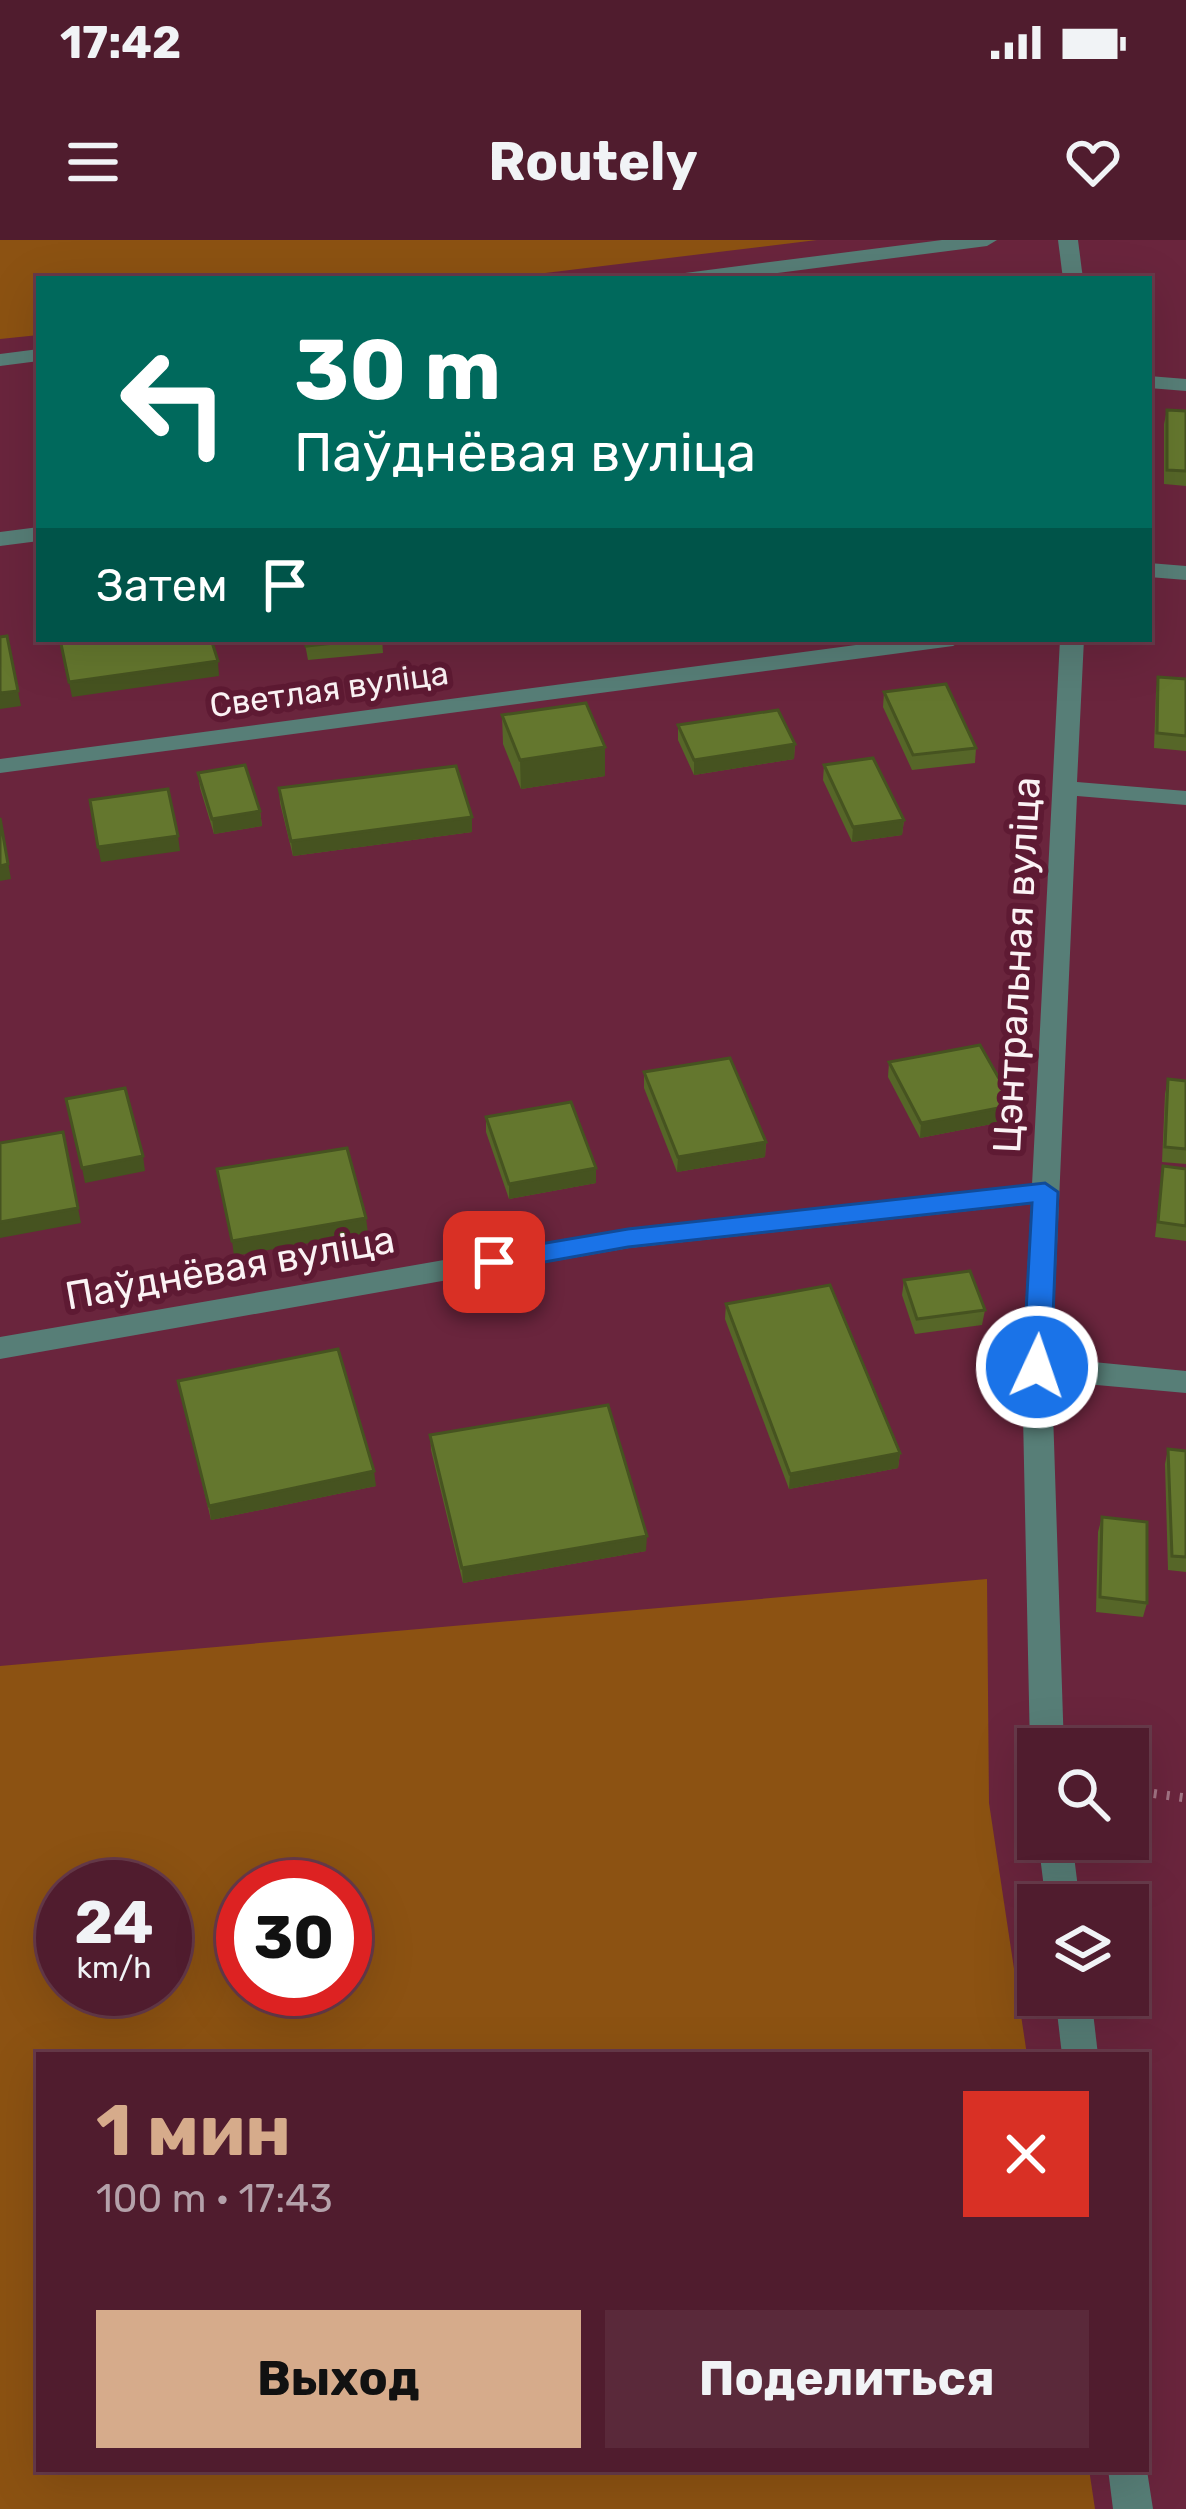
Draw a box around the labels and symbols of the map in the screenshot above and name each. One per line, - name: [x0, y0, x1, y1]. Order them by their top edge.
- street label: Светлая вуліца: [207, 653, 451, 725]
- street label: Цэнтральная вуліца: [984, 776, 1050, 1154]
- pin: [443, 1211, 545, 1313]
- street label: Паўднёвая вуліца: [62, 1216, 398, 1320]
- position arrow: [974, 1304, 1100, 1430]
- speed limit sign: 30: [216, 1860, 372, 2016]

